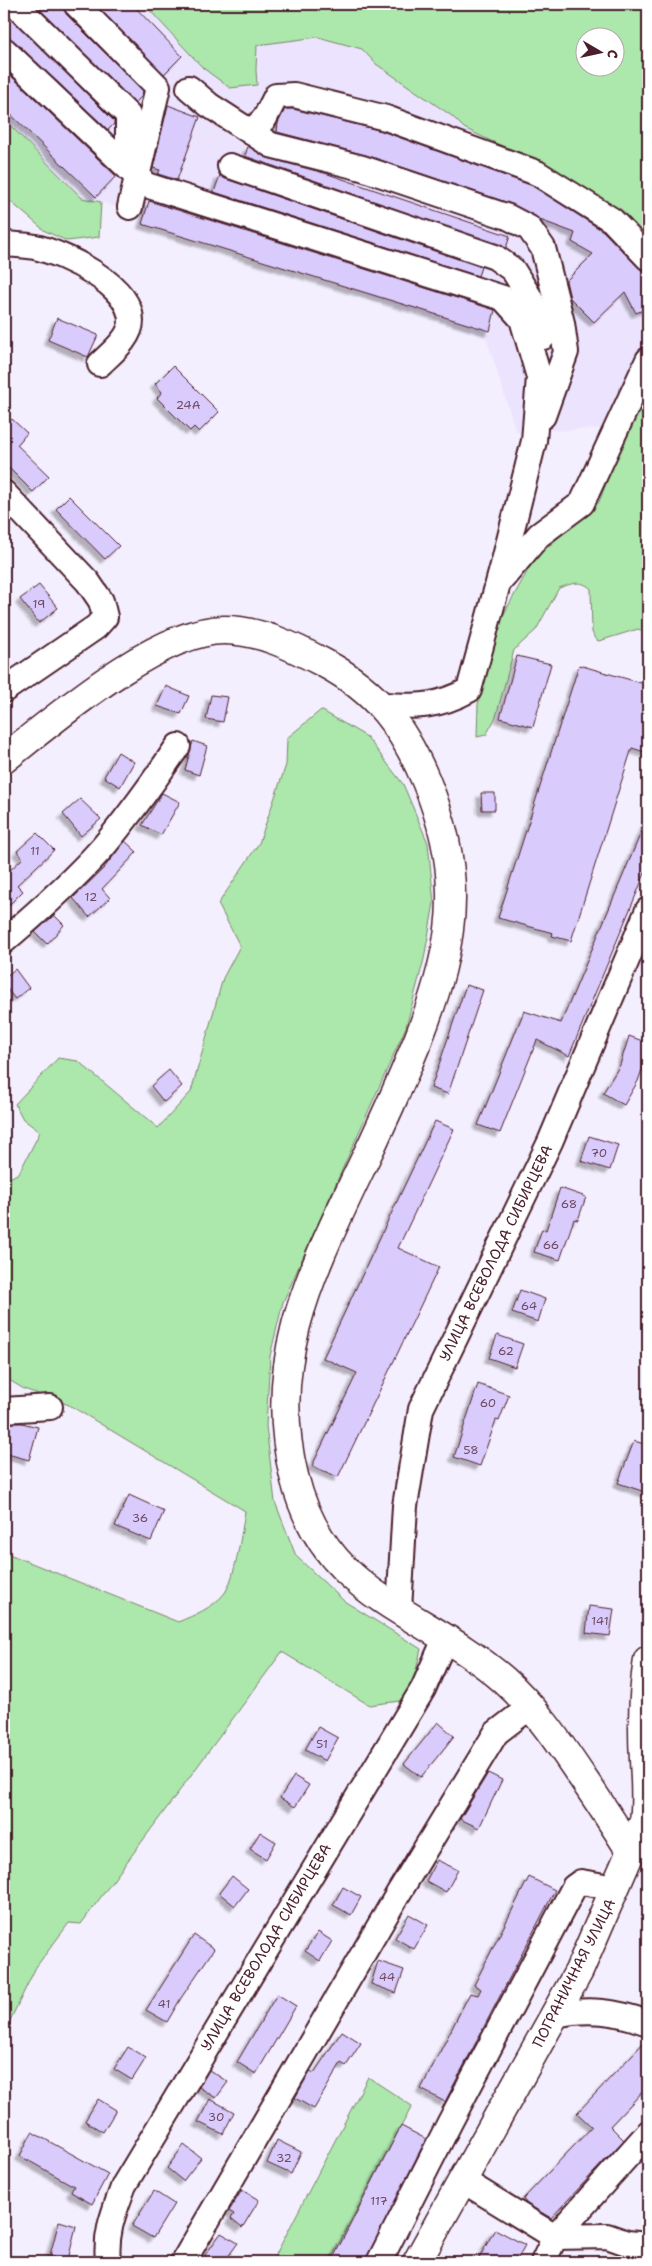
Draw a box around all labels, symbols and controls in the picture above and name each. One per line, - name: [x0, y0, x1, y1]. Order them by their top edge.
- north arrow: [574, 28, 624, 78]
- text: С: [603, 48, 622, 60]
- house number: 24А: [176, 397, 201, 413]
- house number: 19: [33, 596, 45, 612]
- house number: 11: [30, 843, 40, 859]
- house number: 12: [85, 889, 97, 905]
- street label: УЛИЦА ВСЕВОЛОДА СИБИРЦЕВА: [435, 1141, 557, 1365]
- house number: 70: [591, 1145, 607, 1161]
- house number: 68: [561, 1196, 577, 1212]
- house number: 66: [543, 1237, 559, 1253]
- house number: 64: [521, 1298, 537, 1314]
- house number: 62: [498, 1343, 514, 1359]
- house number: 60: [480, 1395, 496, 1411]
- house number: 58: [463, 1442, 479, 1458]
- house number: 36: [132, 1510, 148, 1526]
- house number: 141: [591, 1613, 609, 1629]
- house number: 51: [316, 1736, 328, 1752]
- street label: УЛИЦА ВСЕВОЛОДА СИБИРЦЕВА: [196, 1840, 336, 2054]
- street label: ПОГРАНИЧНАЯ УЛИЦА: [528, 1895, 620, 2051]
- house number: 44: [379, 1969, 395, 1985]
- house number: 41: [158, 1996, 170, 2012]
- house number: 30: [208, 2109, 224, 2125]
- house number: 32: [276, 2150, 292, 2166]
- house number: 117: [370, 2193, 388, 2209]

